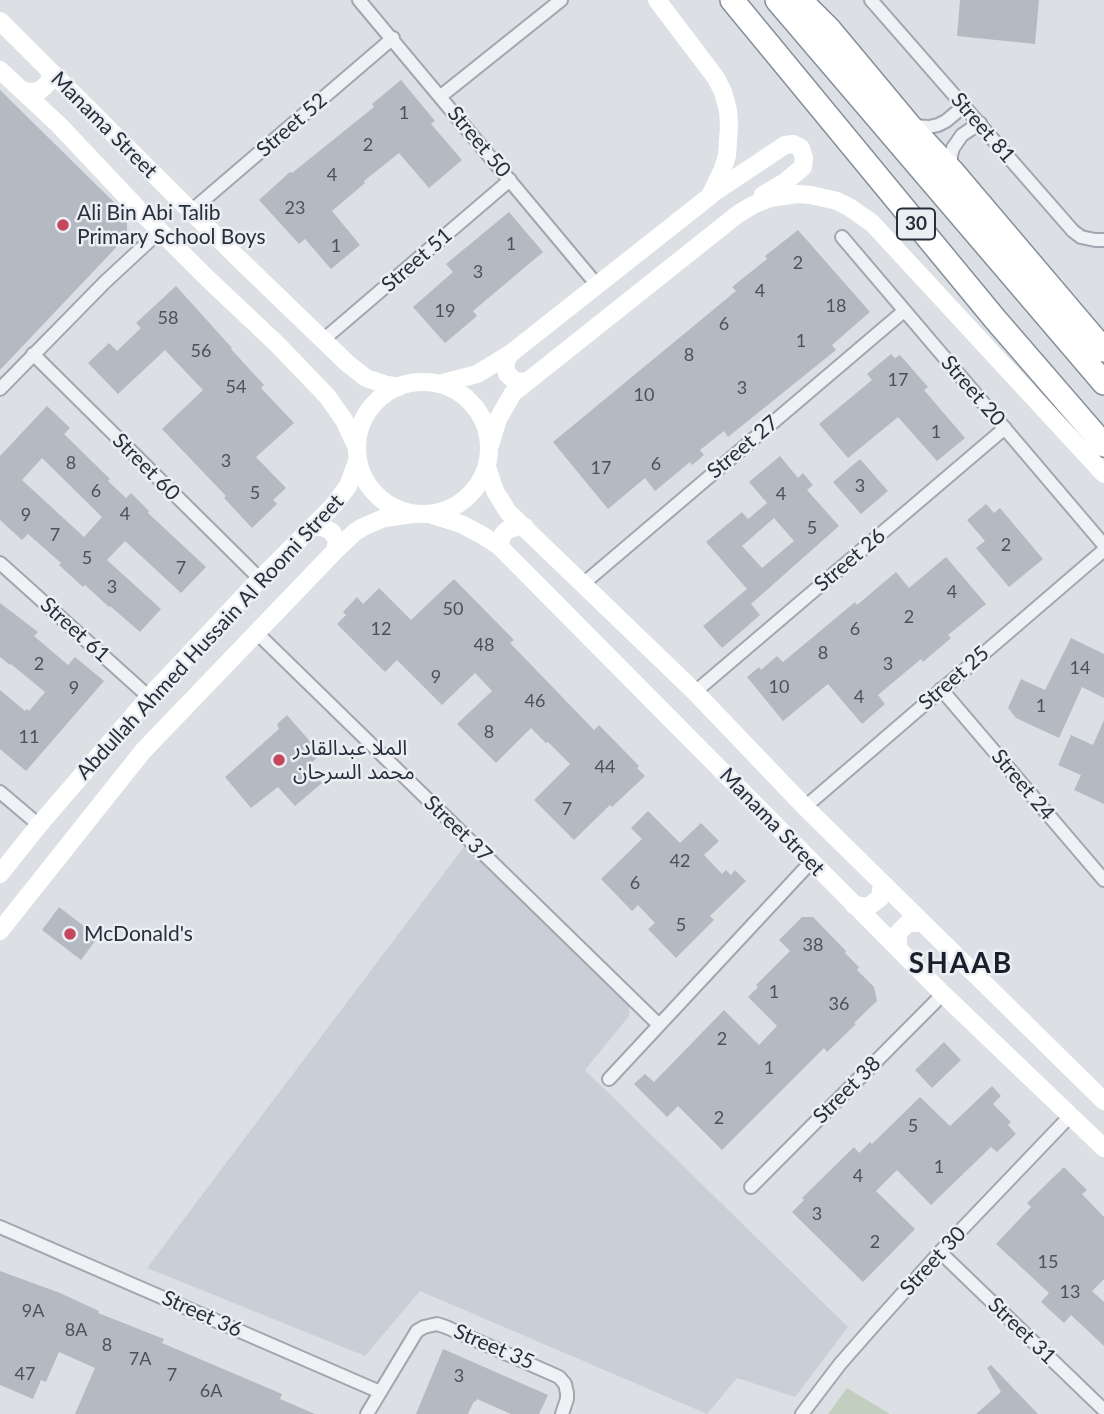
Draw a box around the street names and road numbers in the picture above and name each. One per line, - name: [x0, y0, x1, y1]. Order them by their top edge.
- street label: Manama Street: [46, 67, 162, 183]
- street label: Street 52: [252, 88, 332, 162]
- street label: Street 81: [946, 88, 1020, 168]
- street label: Street 50: [442, 101, 516, 183]
- road number: 30: [897, 208, 935, 240]
- street label: Street 51: [377, 223, 457, 297]
- street label: Street 20: [936, 351, 1010, 431]
- street label: Street 27: [702, 410, 784, 484]
- street label: Street 60: [107, 428, 185, 506]
- street label: Abdullah Ahmed Hussain Al Roomi Street: [71, 489, 349, 785]
- street label: Street 26: [809, 523, 891, 597]
- street label: Street 61: [35, 592, 115, 668]
- street label: Street 25: [914, 641, 994, 715]
- street label: Street 24: [986, 744, 1060, 826]
- street label: Manama Street: [714, 763, 830, 881]
- street label: Street 37: [419, 790, 497, 868]
- street label: Street 38: [808, 1051, 886, 1129]
- street label: Street 30: [895, 1221, 971, 1301]
- street label: Street 36: [158, 1285, 246, 1343]
- street label: Street 31: [983, 1292, 1061, 1370]
- street label: Street 35: [450, 1319, 538, 1375]

